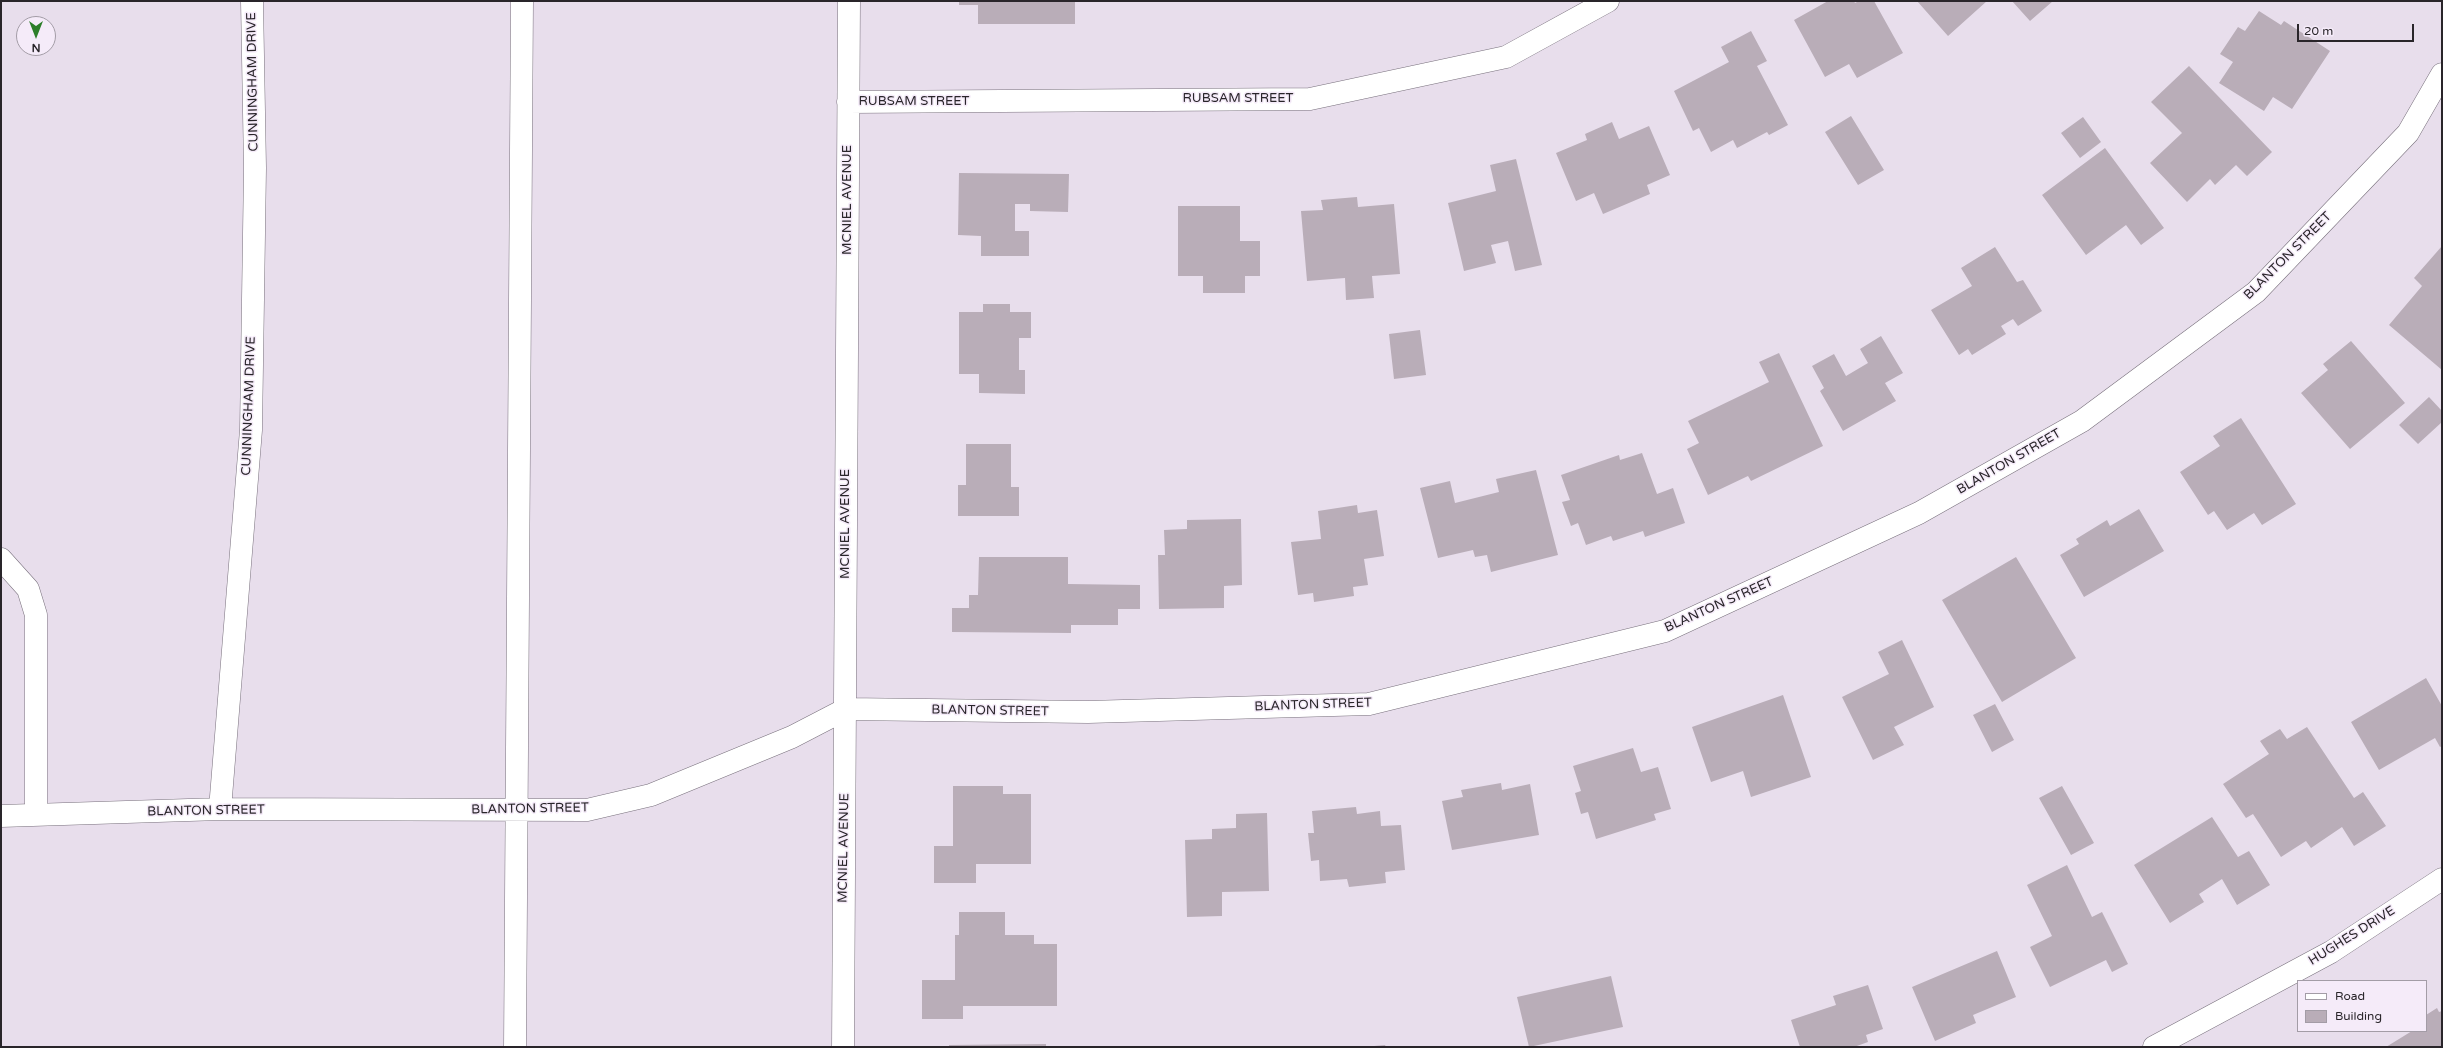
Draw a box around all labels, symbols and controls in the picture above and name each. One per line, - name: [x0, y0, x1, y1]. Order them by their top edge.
- street label: CUNNINGHAM DRIVE: [244, 12, 262, 152]
- north arrow: [16, 16, 56, 56]
- scale bar: [2299, 16, 2416, 42]
- text: 20 m: [2304, 24, 2333, 38]
- text: N: [32, 41, 40, 54]
- street label: RUBSAM STREET: [1183, 91, 1293, 107]
- street label: RUBSAM STREET: [859, 94, 969, 110]
- street label: MCNIEL AVENUE: [840, 145, 856, 255]
- street label: BLANTON STREET: [2241, 209, 2335, 303]
- street label: CUNNINGHAM DRIVE: [239, 336, 259, 476]
- street label: BLANTON STREET: [1954, 426, 2064, 498]
- street label: MCNIEL AVENUE: [838, 469, 854, 579]
- street label: BLANTON STREET: [1662, 574, 1776, 636]
- street label: BLANTON STREET: [1254, 695, 1372, 715]
- street label: BLANTON STREET: [931, 702, 1049, 720]
- street label: MCNIEL AVENUE: [835, 793, 853, 903]
- street label: BLANTON STREET: [471, 800, 589, 818]
- street label: BLANTON STREET: [147, 802, 265, 820]
- street label: HUGHES DRIVE: [2306, 903, 2398, 969]
- legend: [2297, 980, 2427, 1032]
- text: Road: [2335, 989, 2365, 1003]
- text: Building: [2335, 1009, 2382, 1023]

